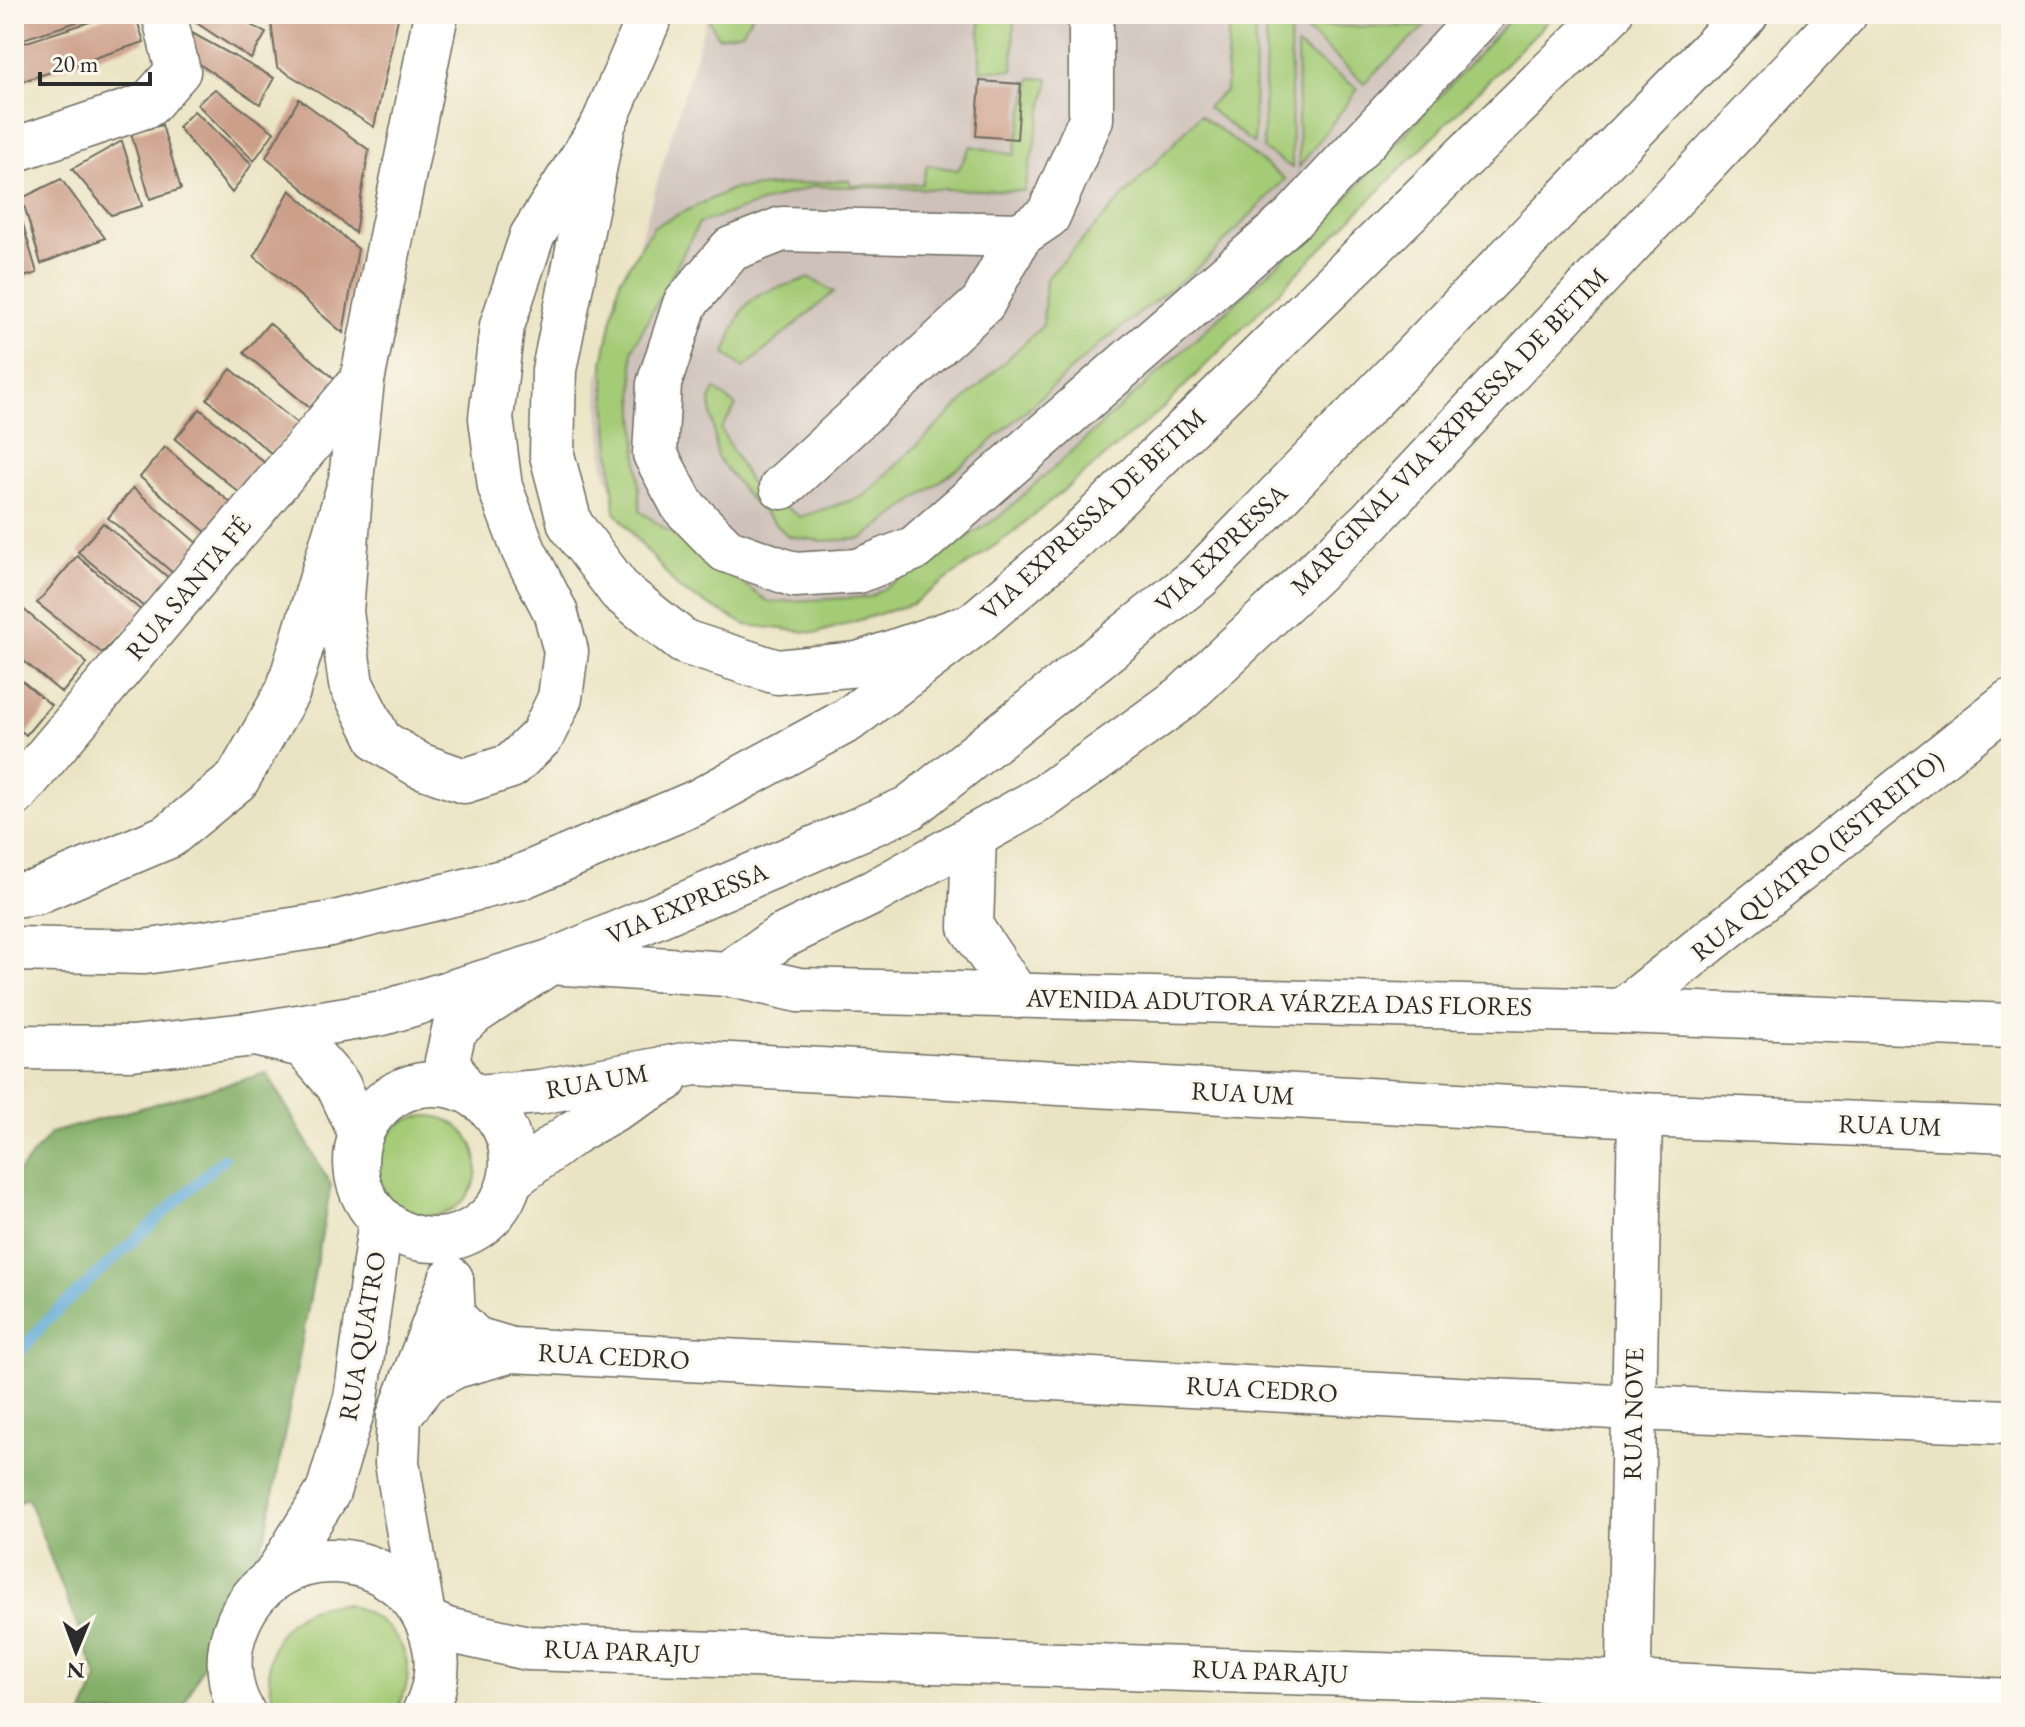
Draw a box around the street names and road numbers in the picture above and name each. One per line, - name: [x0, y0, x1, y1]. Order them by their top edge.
- street label: MARGINAL VIA EXPRESSA DE BETIM: [1283, 260, 1615, 602]
- street label: VIA EXPRESSA DE BETIM: [973, 400, 1213, 628]
- street label: VIA EXPRESSA: [1147, 475, 1295, 620]
- street label: RUA SANTA FÉ: [118, 509, 258, 667]
- street label: RUA QUATRO (ESTREITO): [1684, 743, 1950, 969]
- street label: VIA EXPRESSA: [601, 853, 774, 952]
- street label: AVENIDA ADUTORA VÁRZEA DAS FLORES: [1025, 981, 1532, 1023]
- street label: RUA UM: [543, 1055, 651, 1107]
- street label: RUA UM: [1190, 1073, 1296, 1113]
- street label: RUA UM: [1838, 1106, 1942, 1144]
- street label: RUA QUATRO: [330, 1249, 394, 1423]
- street label: RUA CEDRO: [537, 1335, 691, 1377]
- street label: RUA NOVE: [1615, 1347, 1651, 1481]
- street label: RUA CEDRO: [1185, 1368, 1339, 1410]
- street label: RUA PARAJU: [543, 1631, 701, 1671]
- street label: RUA PARAJU: [1191, 1651, 1349, 1691]

